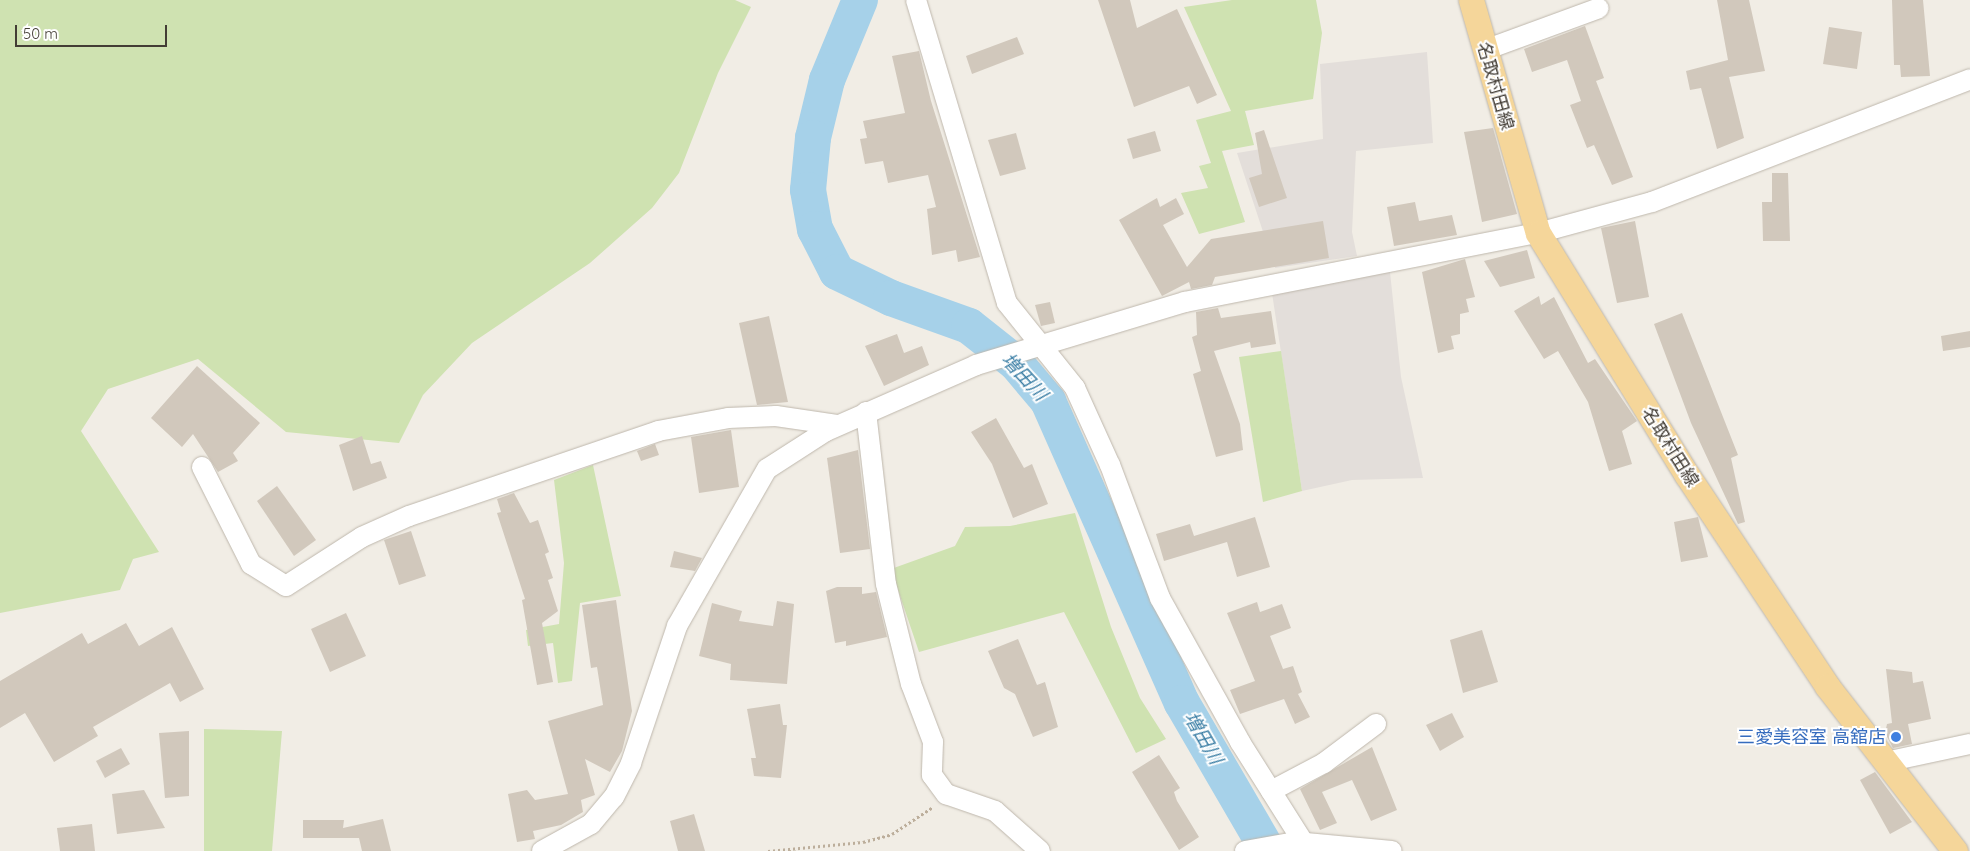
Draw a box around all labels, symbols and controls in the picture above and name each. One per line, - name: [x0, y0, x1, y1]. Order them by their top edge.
- scale bar: [18, 15, 170, 47]
- text: 50 m: [23, 24, 58, 43]
- street label: 名取村田線: [1472, 40, 1518, 132]
- water label: 増田川: [996, 348, 1052, 406]
- street label: 名取村田線: [1637, 403, 1703, 491]
- water label: 増田川: [1179, 708, 1227, 768]
- place label: 三愛美容室 高舘店: [1737, 726, 1886, 748]
- marker: 三愛美容室 高舘店: [1890, 731, 1902, 743]

